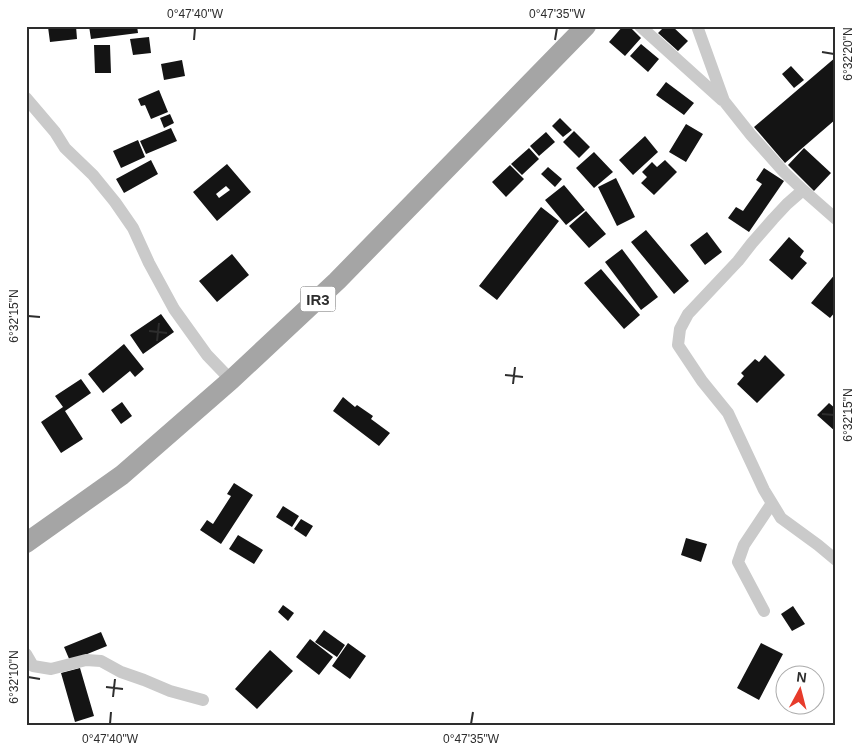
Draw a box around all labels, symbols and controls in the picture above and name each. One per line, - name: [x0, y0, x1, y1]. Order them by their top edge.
- text: 0°47'40"W: [167, 7, 224, 21]
- text: 0°47'35"W: [529, 7, 586, 21]
- text: 6°32'20"N: [841, 27, 855, 81]
- road number: IR3: [300, 286, 336, 312]
- text: 6°32'15"N: [7, 289, 21, 343]
- text: 6°32'15"N: [841, 388, 855, 442]
- text: 6°32'10"N: [7, 650, 21, 704]
- north arrow: [774, 664, 824, 714]
- text: N: [796, 669, 808, 686]
- text: 0°47'40"W: [82, 732, 139, 746]
- text: 0°47'35"W: [443, 732, 500, 746]

